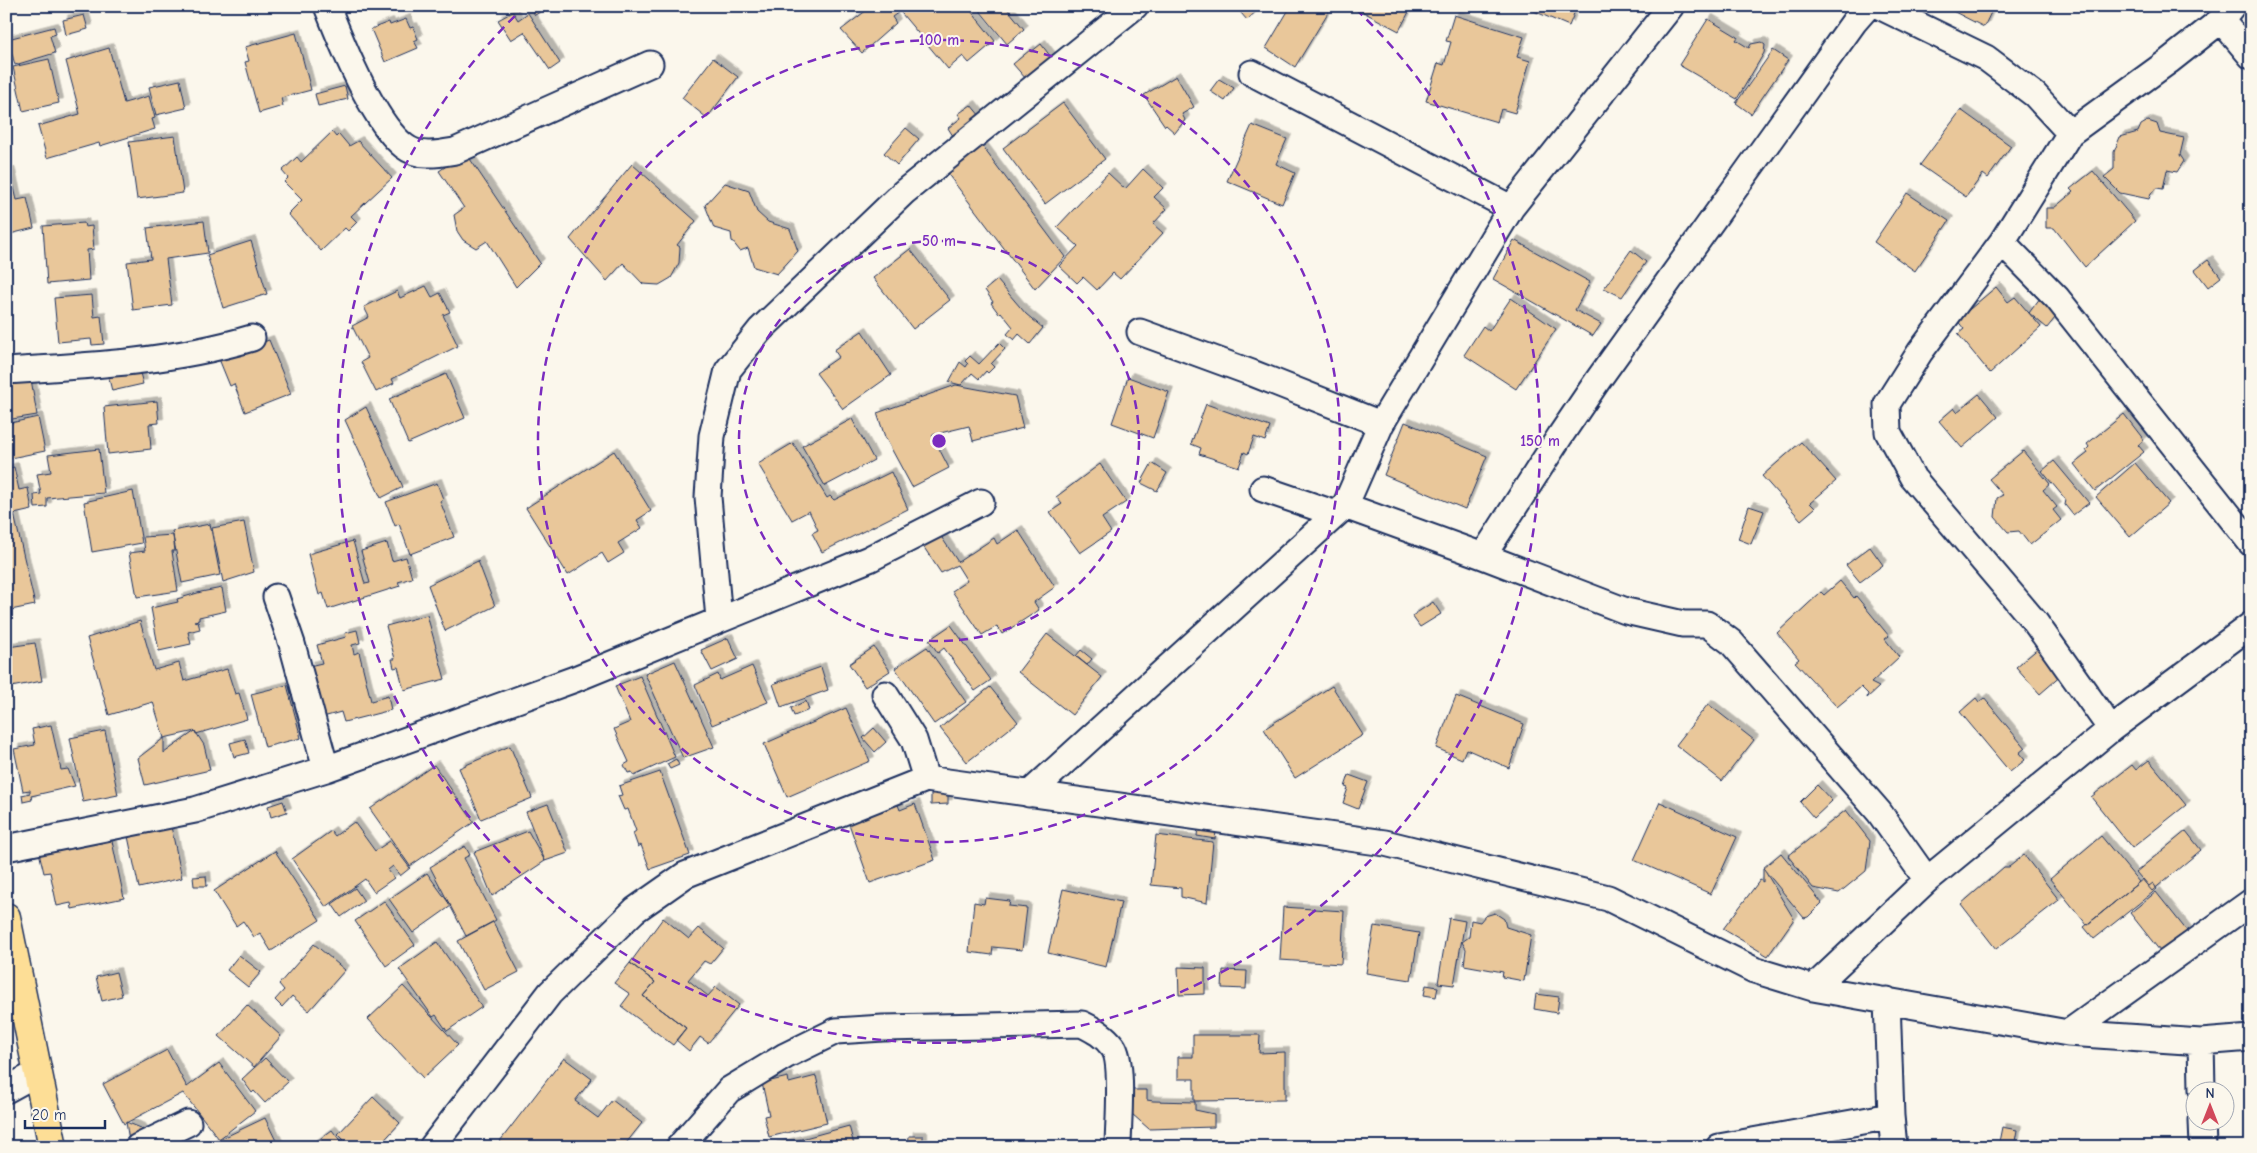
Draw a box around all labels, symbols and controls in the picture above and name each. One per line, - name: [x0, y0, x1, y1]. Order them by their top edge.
- text: 100 m: [919, 31, 959, 49]
- text: 50 m: [922, 232, 956, 250]
- centre of rings: [930, 432, 948, 450]
- text: 150 m: [1520, 432, 1560, 450]
- north arrow: [2184, 1080, 2234, 1130]
- text: N: [2205, 1085, 2215, 1102]
- scale bar: [25, 1098, 105, 1130]
- text: 20 m: [32, 1106, 66, 1124]

